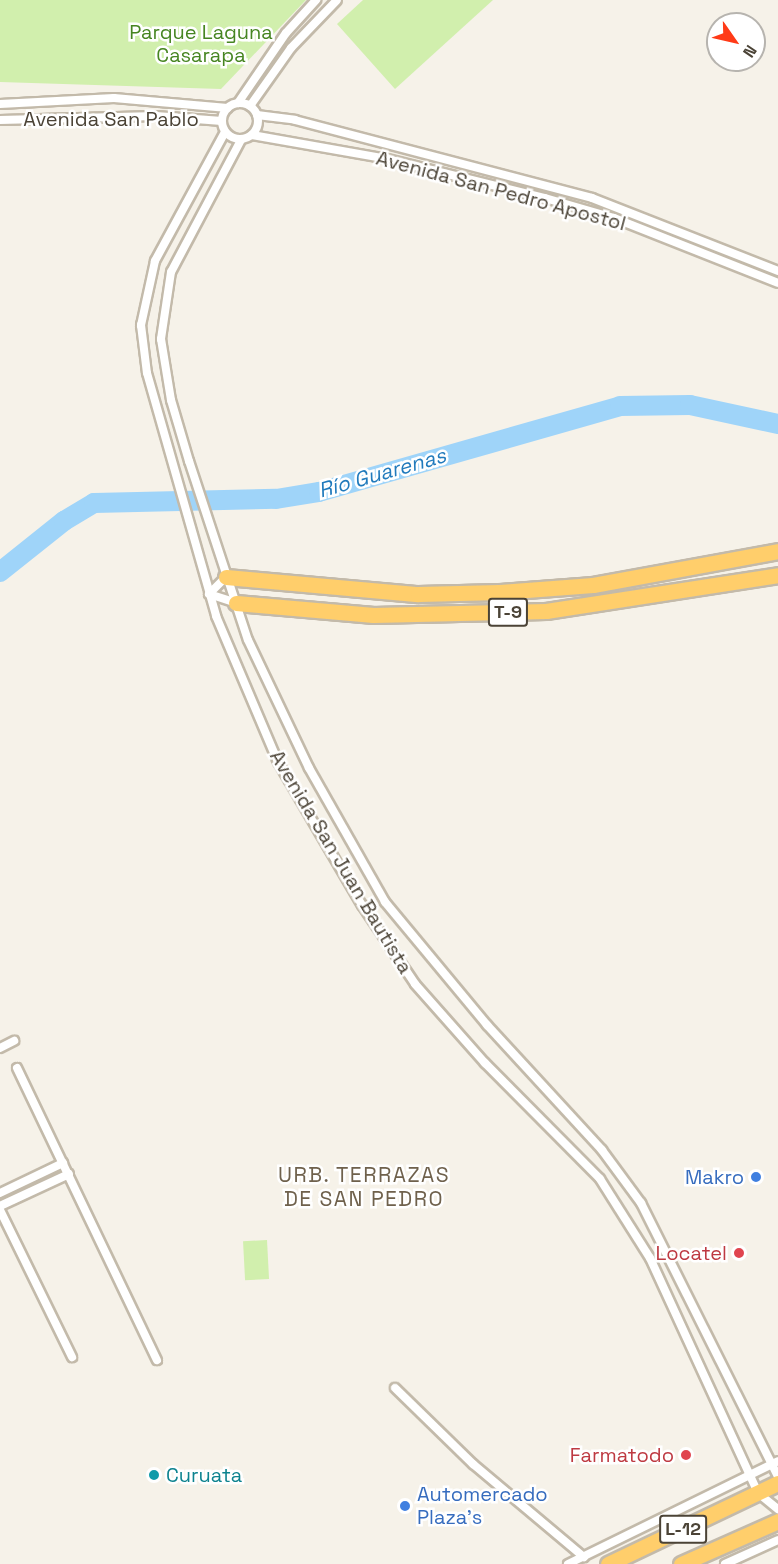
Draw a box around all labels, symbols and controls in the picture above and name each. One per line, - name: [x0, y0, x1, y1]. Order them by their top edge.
- north arrow: [706, 12, 766, 72]
- park label: Parque Laguna Casarapa: [129, 20, 273, 67]
- text: N: [738, 41, 761, 62]
- street label: Avenida San Pablo: [23, 107, 199, 131]
- street label: Avenida San Pedro Apostol: [373, 146, 629, 236]
- water label: Río Guarenas: [315, 443, 449, 503]
- road number: T-9: [487, 597, 529, 627]
- street label: Avenida San Juan Bautista: [265, 746, 417, 978]
- district label: URB. TERRAZAS DE SAN PEDRO: [277, 1162, 451, 1212]
- place label: Makro: [685, 1165, 744, 1189]
- marker: Makro: [749, 1170, 763, 1184]
- place label: Locatel: [655, 1241, 727, 1265]
- marker: Locatel: [732, 1246, 746, 1260]
- place label: Farmatodo: [570, 1443, 674, 1467]
- marker: Farmatodo: [679, 1448, 693, 1462]
- place label: Curuata: [166, 1463, 242, 1487]
- marker: Curuata: [147, 1468, 161, 1482]
- place label: Automercado Plaza's: [417, 1482, 548, 1529]
- marker: Automercado Plaza's: [398, 1499, 412, 1513]
- road number: L-12: [659, 1514, 707, 1544]

